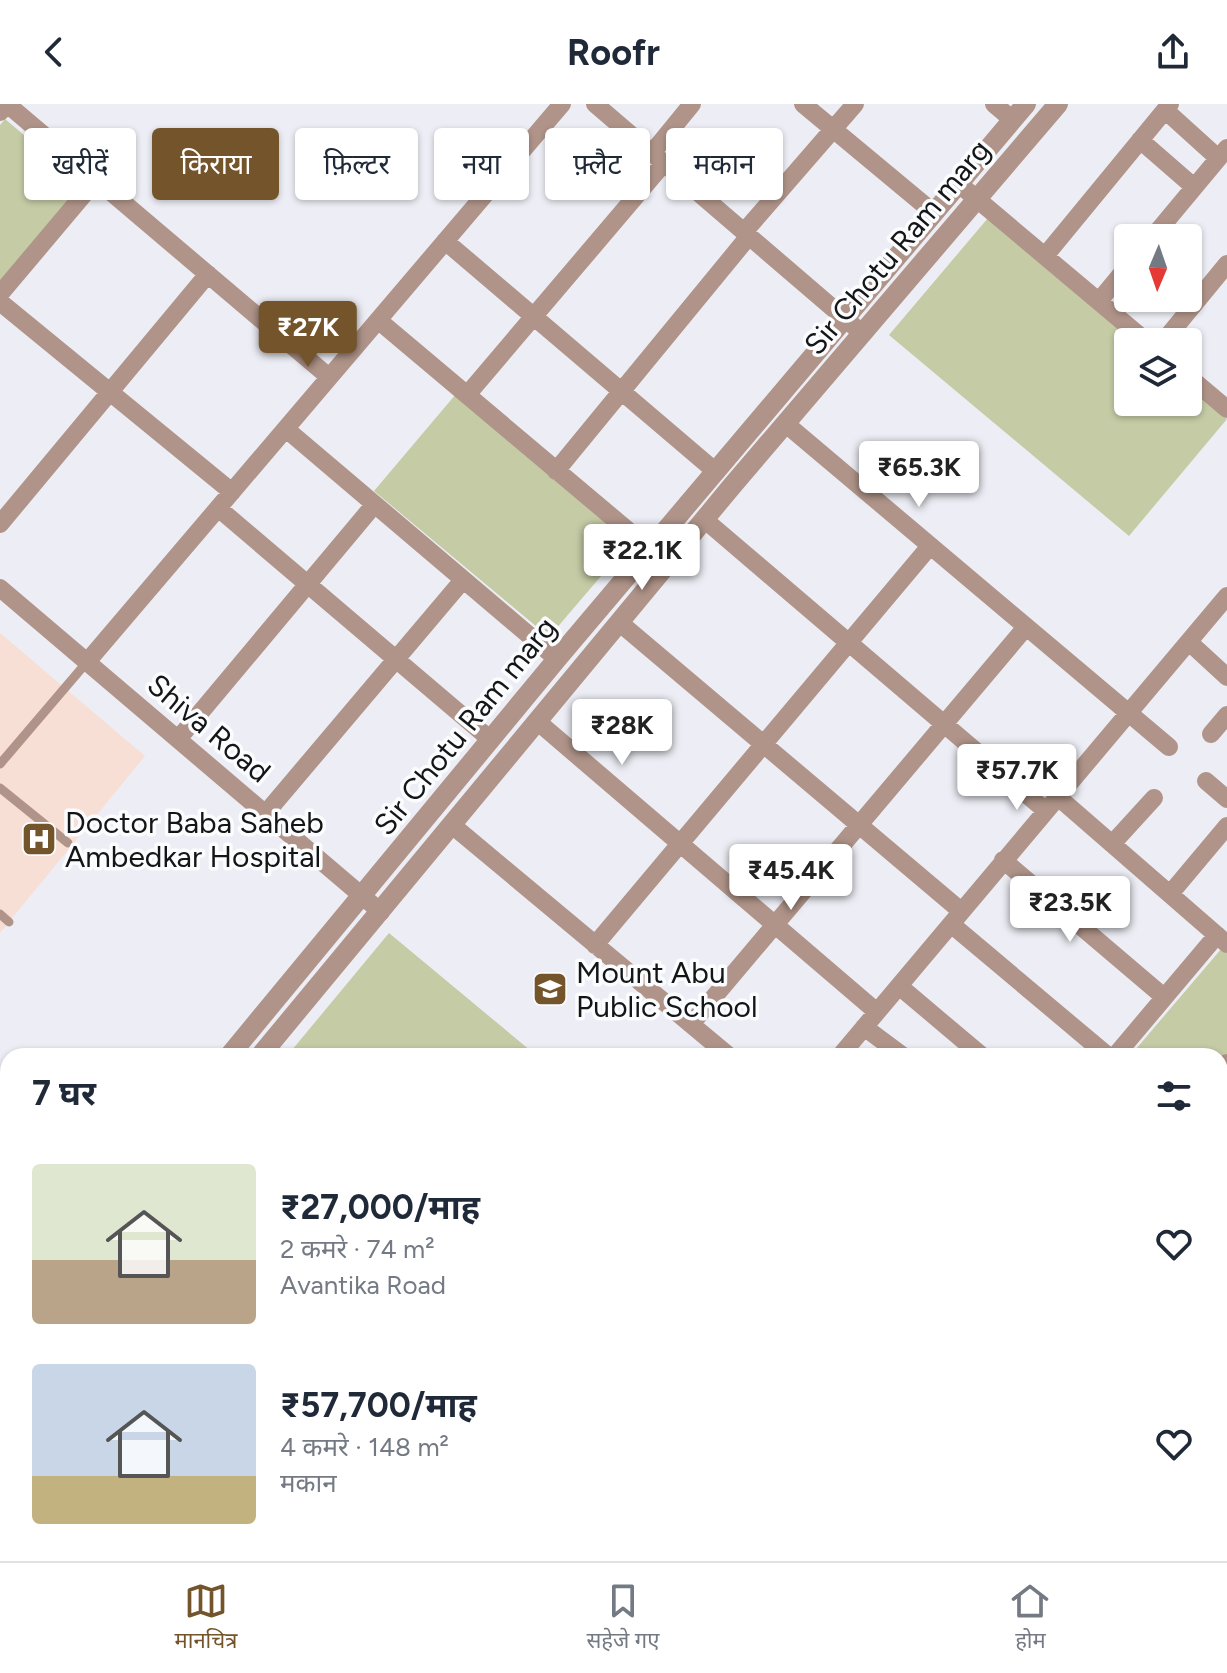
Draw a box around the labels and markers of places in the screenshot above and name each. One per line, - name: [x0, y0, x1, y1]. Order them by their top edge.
- pin: ₹27K: [261, 301, 355, 369]
- pin: ₹65.3K: [854, 441, 984, 509]
- pin: ₹22.1K: [577, 524, 707, 592]
- pin: ₹28K: [575, 699, 669, 767]
- pin: ₹57.7K: [952, 744, 1082, 812]
- place label: Doctor Baba Saheb Ambedkar Hospital: [65, 804, 324, 875]
- hospital icon: Doctor Baba Saheb Ambedkar Hospital: [20, 820, 58, 858]
- pin: ₹45.4K: [726, 844, 856, 912]
- pin: ₹23.5K: [1005, 876, 1135, 944]
- place label: Mount Abu Public School: [576, 954, 758, 1025]
- school or university icon: Mount Abu Public School: [531, 970, 569, 1008]

